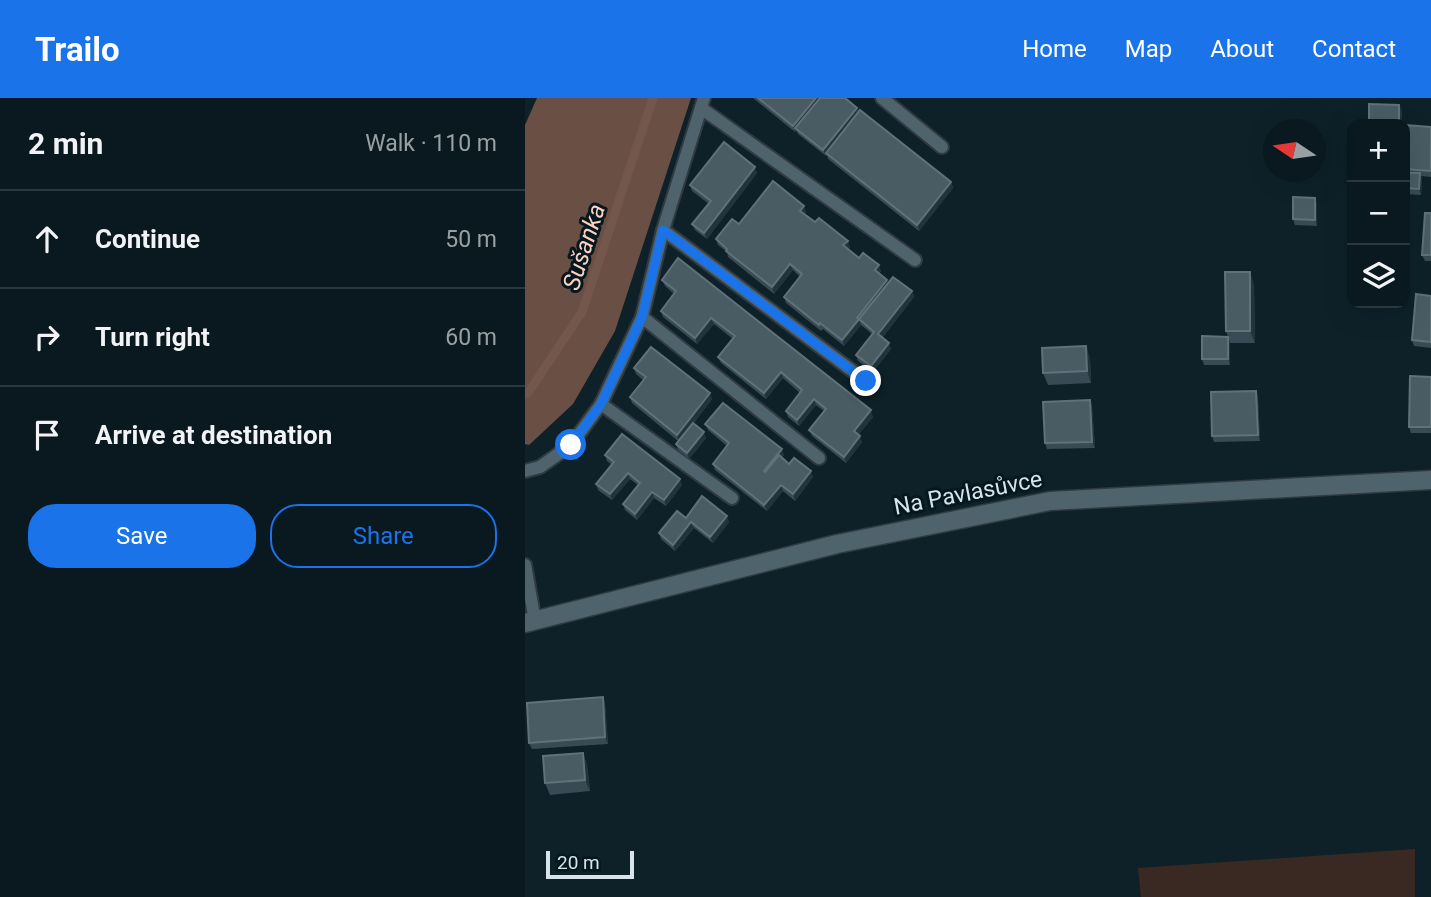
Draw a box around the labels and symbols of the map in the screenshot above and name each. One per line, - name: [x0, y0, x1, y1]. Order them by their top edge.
- north arrow: [1263, 119, 1326, 182]
- water label: Sušanka: [557, 201, 611, 293]
- route end: [850, 365, 881, 396]
- route start: [555, 429, 586, 460]
- street label: Na Pavlasůvce: [892, 465, 1044, 521]
- scale bar: [546, 848, 633, 880]

